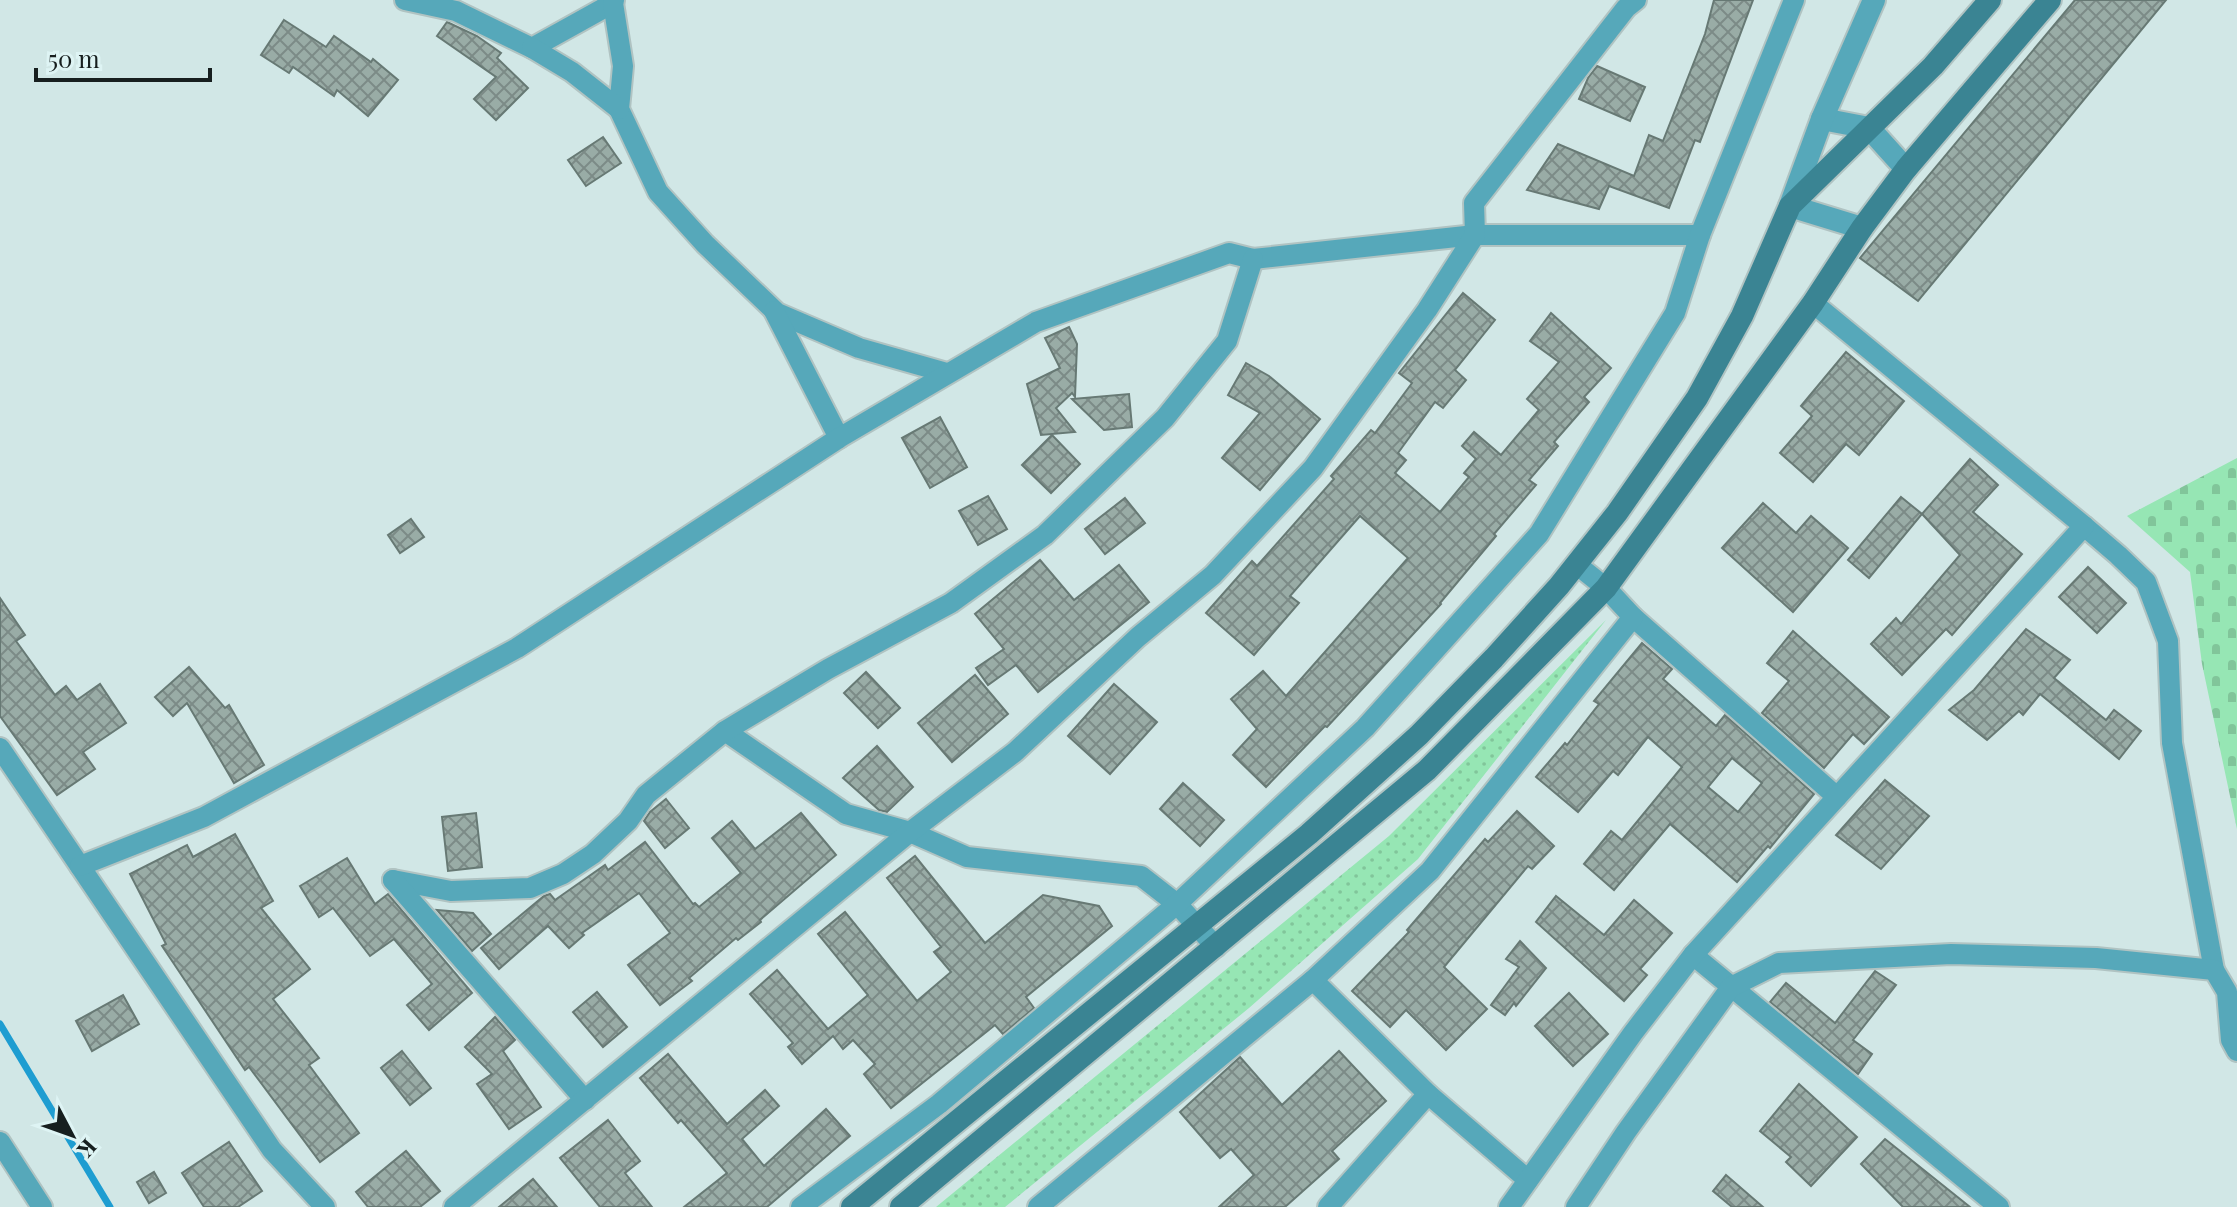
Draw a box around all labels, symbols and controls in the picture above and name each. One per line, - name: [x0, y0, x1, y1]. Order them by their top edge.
- scale bar: [36, 32, 210, 82]
- text: 50 m: [48, 42, 100, 74]
- north arrow: [32, 1095, 112, 1175]
- text: K: [71, 1133, 104, 1165]

